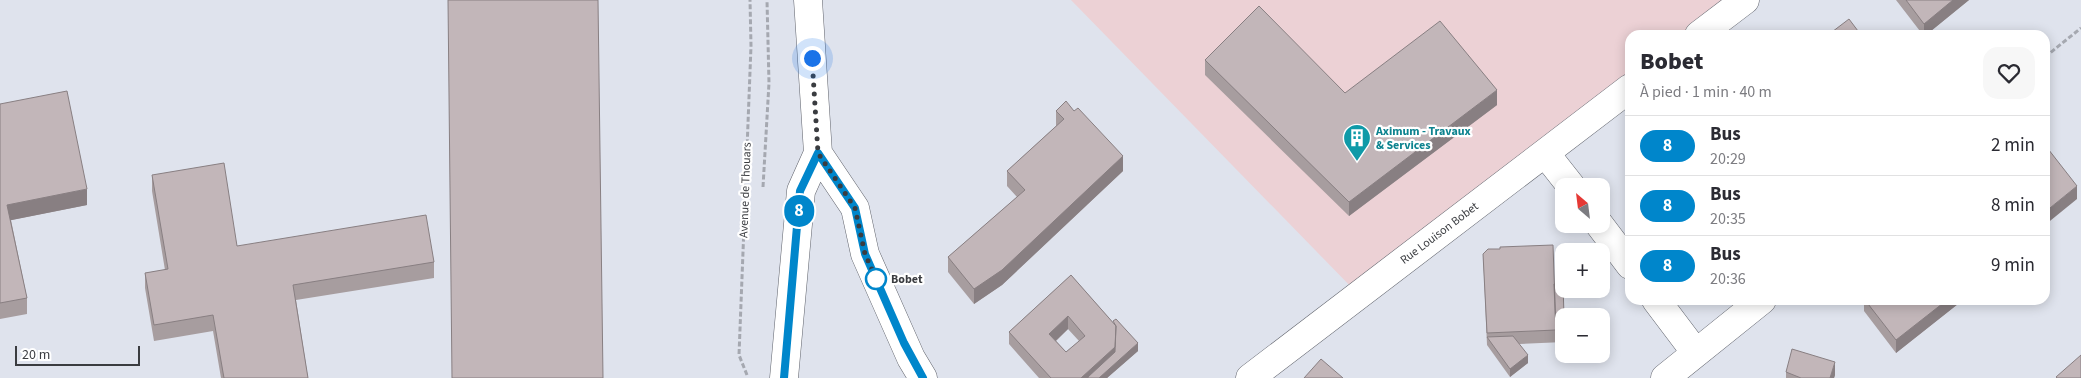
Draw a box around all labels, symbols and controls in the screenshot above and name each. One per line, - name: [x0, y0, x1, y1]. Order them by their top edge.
- text: Bobet: [1640, 44, 1704, 79]
- your location: [800, 46, 825, 71]
- button: heart: [1983, 47, 2035, 99]
- text: À pied · 1 min · 40 m: [1640, 81, 1772, 103]
- text: Bus: [1710, 121, 1741, 148]
- building icon: Aximum - Travaux & Services: [1342, 123, 1372, 162]
- place label: Aximum - Travaux & Services: [1375, 123, 1471, 154]
- text: 2 min: [1991, 132, 2035, 159]
- text: 8: [1663, 133, 1672, 158]
- street label: Avenue de Thouars: [735, 142, 756, 238]
- text: 20:29: [1710, 148, 1746, 170]
- north arrow: [1555, 178, 1610, 232]
- map controls: [1555, 178, 1610, 363]
- text: Bus: [1710, 181, 1741, 208]
- text: 8 min: [1991, 192, 2035, 219]
- text: 8: [1663, 193, 1672, 218]
- line badge: 8: [783, 195, 815, 227]
- text: 8: [794, 198, 804, 223]
- street label: Rue Louison Bobet: [1397, 198, 1482, 268]
- text: 20:35: [1710, 208, 1746, 230]
- text: Bus: [1710, 241, 1741, 268]
- button: +: [1555, 243, 1610, 298]
- text: 9 min: [1991, 252, 2035, 279]
- text: 8: [1663, 253, 1672, 278]
- marker: Bobet: [865, 268, 887, 290]
- text: 20:36: [1710, 268, 1746, 290]
- place label: Bobet: [891, 271, 923, 288]
- button: −: [1555, 308, 1610, 363]
- scale bar: [15, 343, 140, 366]
- text: 20 m: [22, 345, 50, 365]

